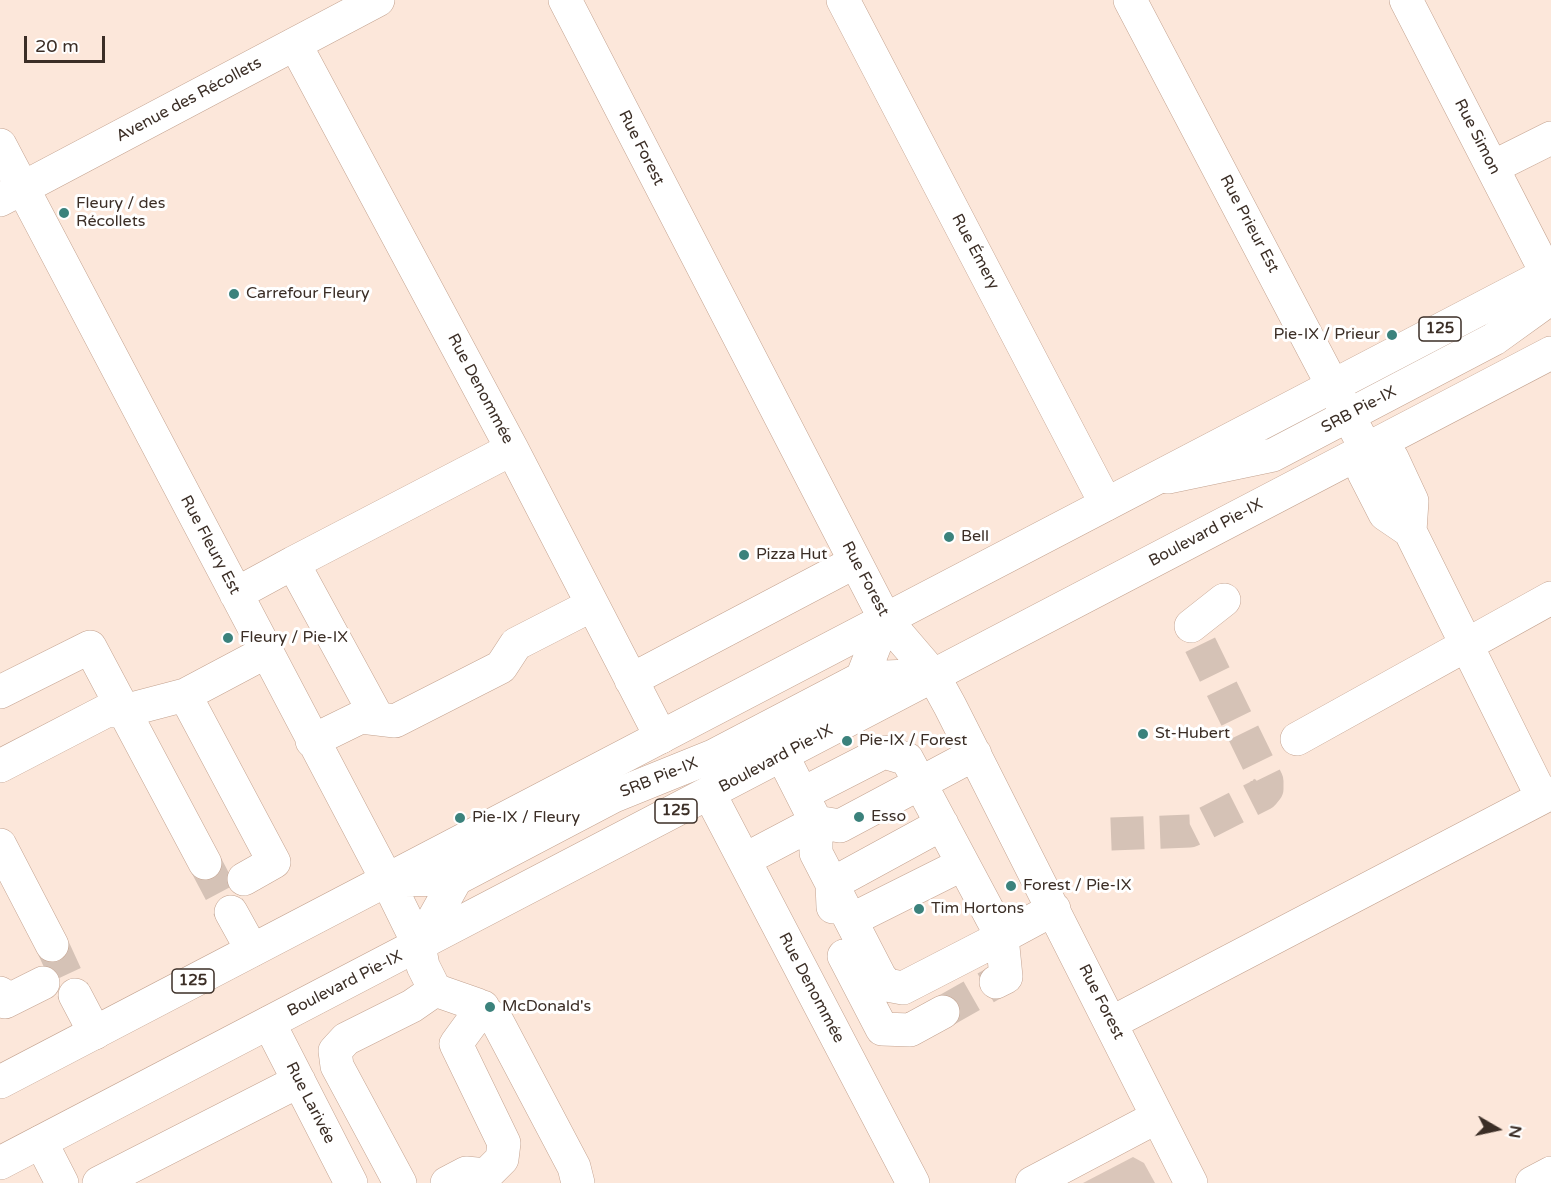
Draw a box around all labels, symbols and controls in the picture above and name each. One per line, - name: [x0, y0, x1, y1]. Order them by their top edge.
- scale bar: [27, 24, 108, 62]
- text: 20 m: [35, 35, 79, 57]
- street label: Avenue des Récollets: [113, 54, 265, 146]
- street label: Rue Simon: [1450, 96, 1504, 178]
- street label: Rue Forest: [614, 107, 668, 189]
- street label: Rue Prieur Est: [1215, 172, 1283, 276]
- place label: Fleury / des Récollets: [76, 194, 165, 232]
- marker: Fleury / des Récollets: [57, 206, 71, 220]
- street label: Rue Émery: [947, 211, 1003, 293]
- place label: Carrefour Fleury: [246, 284, 370, 304]
- marker: Carrefour Fleury: [227, 287, 241, 301]
- road number: 125: [1419, 317, 1461, 341]
- place label: Pie-IX / Prieur: [1273, 325, 1380, 345]
- marker: Pie-IX / Prieur: [1385, 328, 1399, 342]
- street label: Rue Denommée: [443, 331, 517, 447]
- street label: SRB Pie-IX: [1318, 382, 1400, 438]
- street label: Rue Fleury Est: [176, 492, 244, 598]
- street label: Boulevard Pie-IX: [1146, 495, 1266, 571]
- place label: Bell: [961, 527, 989, 547]
- marker: Bell: [942, 530, 956, 544]
- street label: Rue Forest: [837, 538, 893, 620]
- place label: Pizza Hut: [756, 545, 827, 565]
- marker: Pizza Hut: [737, 548, 751, 562]
- place label: Fleury / Pie-IX: [240, 628, 348, 648]
- marker: Fleury / Pie-IX: [221, 631, 235, 645]
- street label: Boulevard Pie-IX: [716, 721, 836, 797]
- place label: St-Hubert: [1155, 724, 1230, 744]
- marker: St-Hubert: [1136, 727, 1150, 741]
- place label: Pie-IX / Forest: [859, 731, 967, 751]
- marker: Pie-IX / Forest: [840, 734, 854, 748]
- street label: SRB Pie-IX: [617, 754, 701, 802]
- road number: 125: [655, 799, 697, 823]
- place label: Esso: [871, 807, 906, 827]
- place label: Pie-IX / Fleury: [472, 808, 580, 828]
- marker: Esso: [852, 810, 866, 824]
- marker: Pie-IX / Fleury: [453, 811, 467, 825]
- place label: Forest / Pie-IX: [1023, 876, 1131, 896]
- marker: Forest / Pie-IX: [1004, 879, 1018, 893]
- place label: Tim Hortons: [931, 899, 1024, 919]
- marker: Tim Hortons: [912, 902, 926, 916]
- street label: Rue Denommée: [774, 930, 848, 1046]
- street label: Boulevard Pie-IX: [284, 947, 406, 1021]
- street label: Rue Forest: [1074, 961, 1128, 1043]
- road number: 125: [172, 969, 214, 993]
- place label: McDonald's: [502, 997, 591, 1017]
- marker: McDonald's: [483, 1000, 497, 1014]
- street label: Rue Larivée: [281, 1059, 339, 1147]
- north arrow: [1467, 1099, 1527, 1159]
- text: N: [1504, 1124, 1526, 1140]

